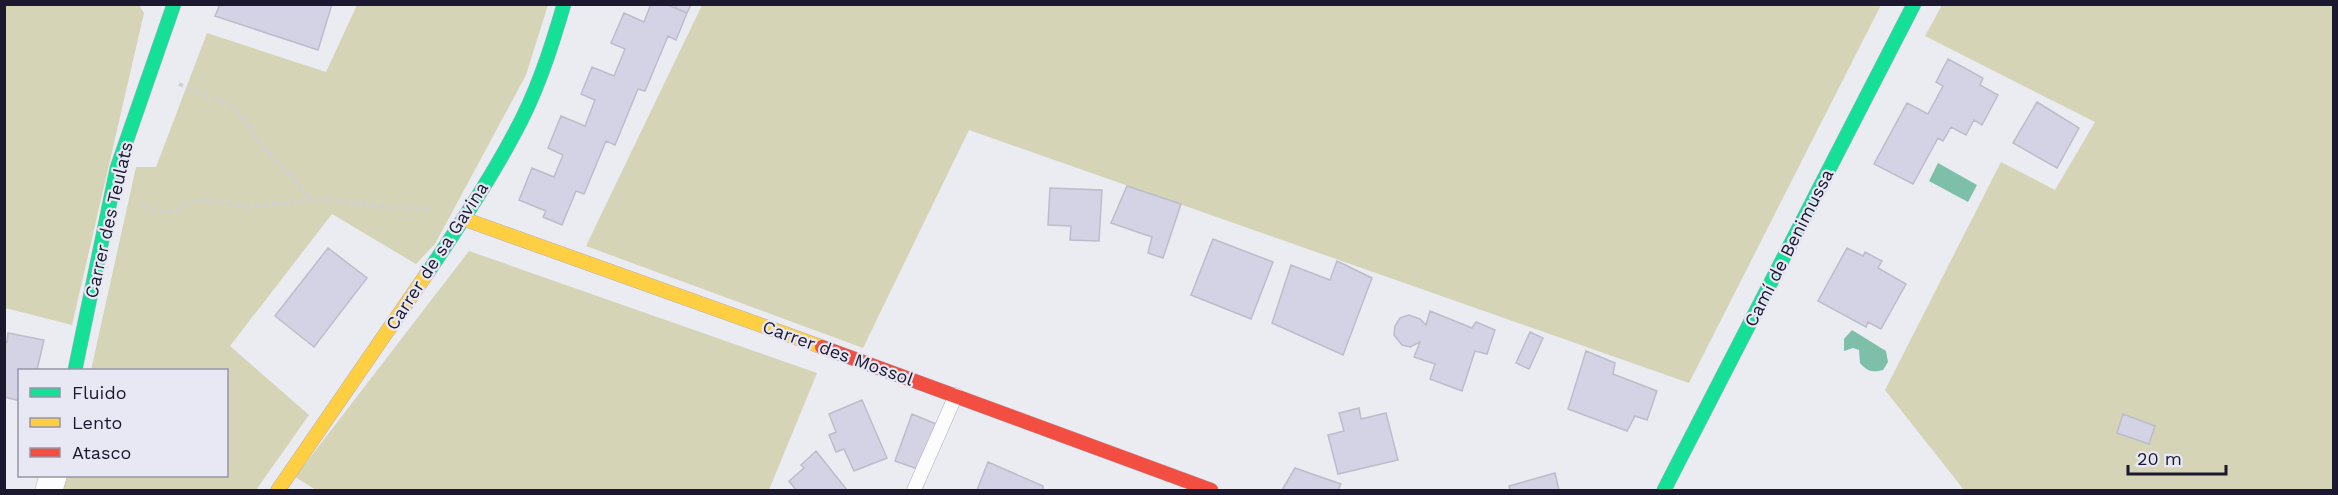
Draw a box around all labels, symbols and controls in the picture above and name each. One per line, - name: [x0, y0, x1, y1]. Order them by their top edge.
- street label: Carrer des Teulats: [80, 140, 137, 300]
- street label: Camí de Benimussa: [1740, 166, 1837, 330]
- street label: Carrer de sa Gavina: [381, 178, 492, 334]
- street label: Carrer des Mossol: [760, 315, 917, 390]
- legend: [18, 369, 228, 477]
- text: Fluido: [72, 382, 126, 403]
- text: Lento: [72, 412, 122, 433]
- scale bar: [2128, 438, 2226, 476]
- text: Atasco: [72, 442, 131, 463]
- text: 20 m: [2137, 448, 2182, 469]

